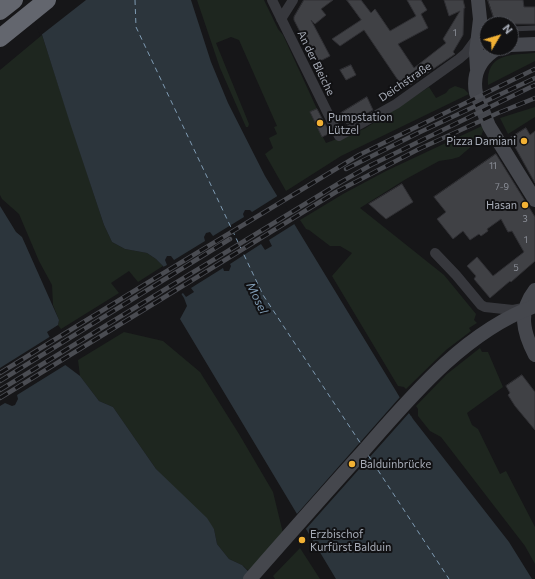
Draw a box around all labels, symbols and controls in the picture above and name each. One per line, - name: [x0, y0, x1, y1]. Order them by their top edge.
- north arrow: [479, 16, 519, 56]
- text: N: [500, 22, 516, 36]
- street label: An der Bleiche: [295, 28, 337, 98]
- house number: 1: [453, 28, 457, 38]
- street label: Deichstraße: [376, 60, 434, 104]
- place label: Pumpstation Lützel: [328, 110, 392, 136]
- marker: Pumpstation Lützel: [315, 118, 325, 128]
- place label: Pizza Damiani: [446, 134, 516, 148]
- marker: Pizza Damiani: [519, 136, 529, 146]
- house number: 11: [489, 161, 497, 171]
- house number: 7-9: [495, 182, 509, 192]
- place label: Hasan: [486, 198, 517, 212]
- marker: Hasan: [520, 200, 530, 210]
- house number: 3: [522, 214, 528, 224]
- house number: 1: [524, 235, 528, 245]
- house number: 5: [513, 263, 519, 273]
- water label: Mosel: [243, 280, 271, 316]
- place label: Balduinbrücke: [360, 457, 431, 471]
- marker: Balduinbrücke: [347, 459, 357, 469]
- place label: Erzbischof Kurfürst Balduin: [310, 527, 391, 553]
- marker: Erzbischof Kurfürst Balduin: [297, 535, 307, 545]

